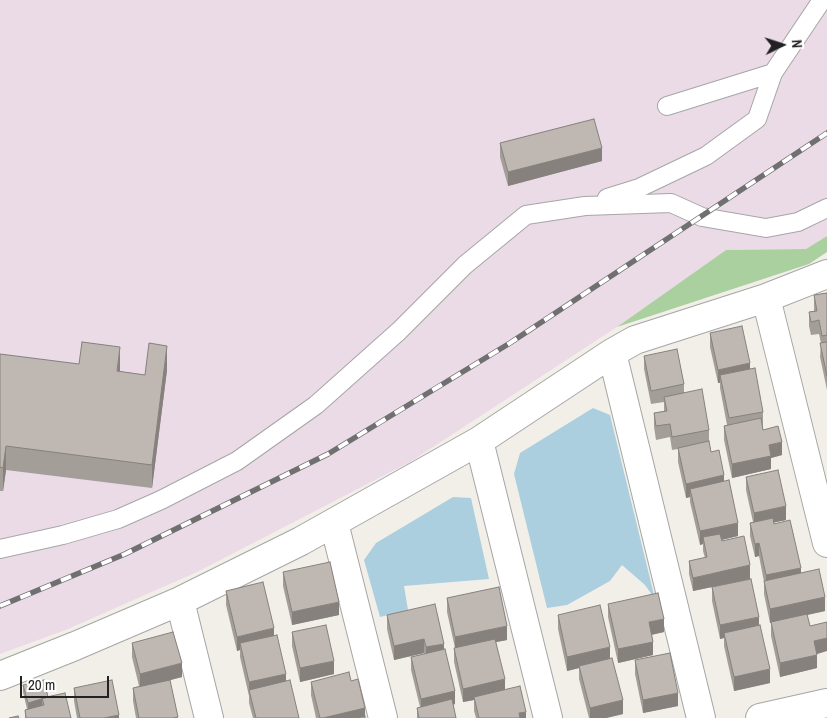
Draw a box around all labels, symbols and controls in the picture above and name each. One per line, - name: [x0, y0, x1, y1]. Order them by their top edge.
- north arrow: [757, 20, 807, 70]
- text: N: [788, 39, 806, 49]
- scale bar: [22, 666, 111, 698]
- text: 20 m: [28, 674, 55, 695]

